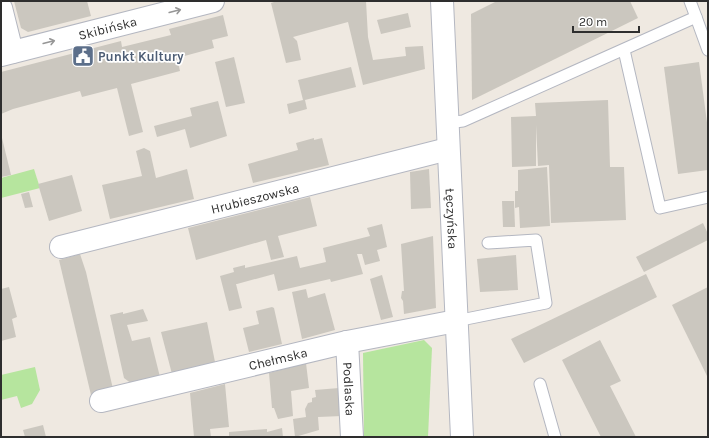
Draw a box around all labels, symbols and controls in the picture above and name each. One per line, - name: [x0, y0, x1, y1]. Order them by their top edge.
- one-way arrow: [169, 6, 182, 14]
- scale bar: [573, 8, 639, 34]
- street label: Skibińska: [77, 14, 139, 43]
- text: 20 m: [579, 15, 607, 29]
- one-way arrow: [43, 38, 56, 46]
- public building icon: Punkt Kultury: [70, 43, 96, 69]
- place label: Punkt Kultury: [98, 49, 184, 64]
- street label: Hrubieszowska: [209, 180, 301, 217]
- street label: Łęczyńska: [443, 188, 460, 250]
- street label: Chełmska: [247, 345, 309, 373]
- street label: Podlaska: [340, 362, 358, 416]

